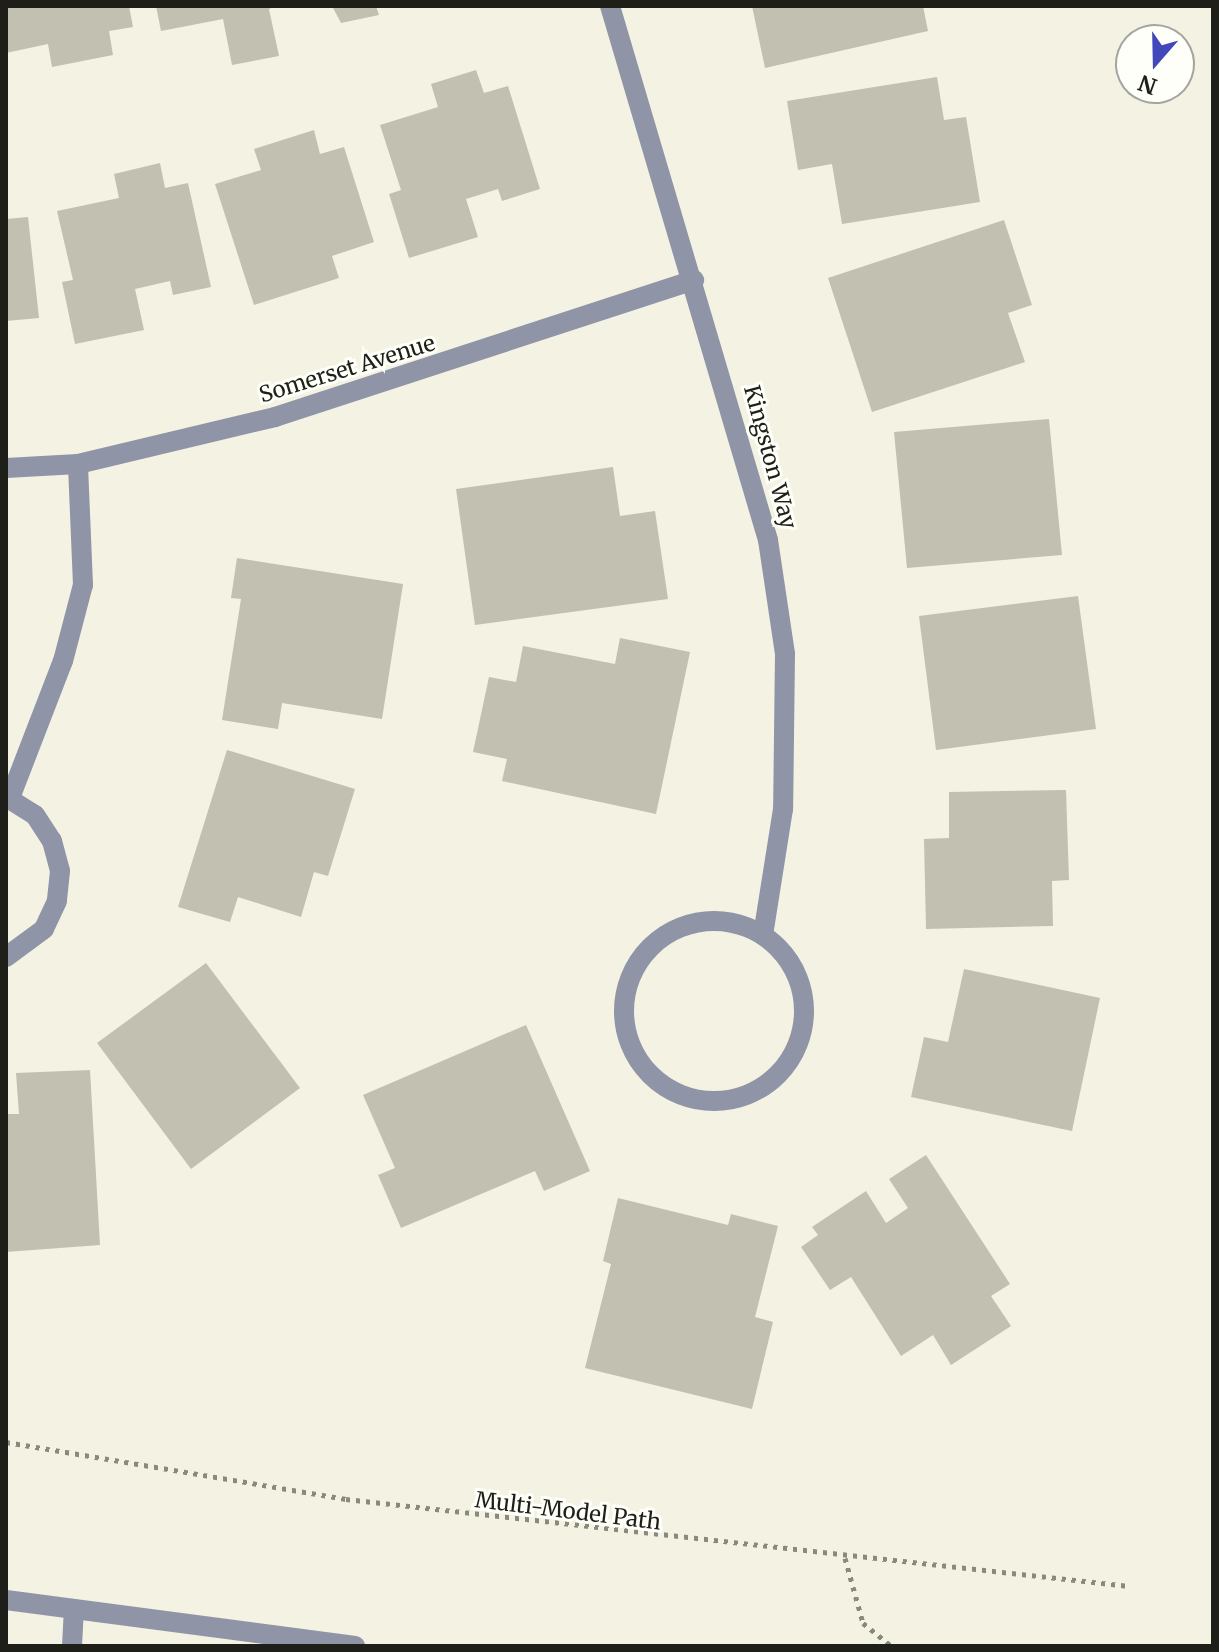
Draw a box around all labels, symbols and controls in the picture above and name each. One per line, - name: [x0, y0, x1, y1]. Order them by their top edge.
- north arrow: [1115, 24, 1195, 104]
- text: N: [1135, 69, 1160, 101]
- street label: Somerset Avenue: [256, 330, 438, 408]
- street label: Kingston Way: [738, 382, 802, 532]
- street label: Multi-Model Path: [474, 1486, 662, 1536]

